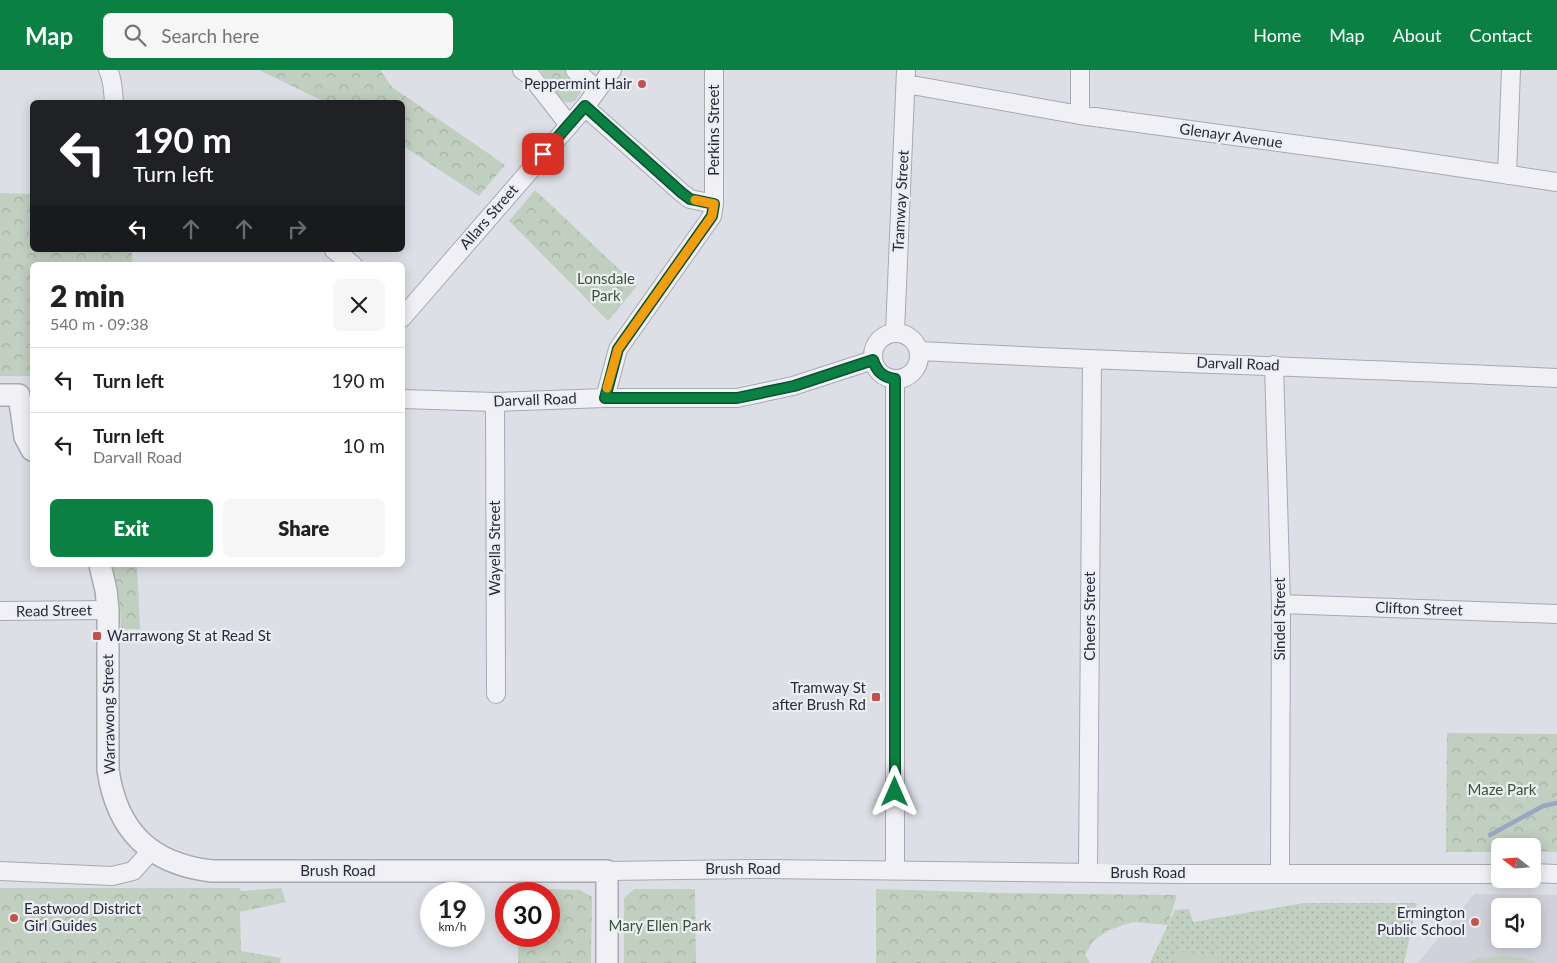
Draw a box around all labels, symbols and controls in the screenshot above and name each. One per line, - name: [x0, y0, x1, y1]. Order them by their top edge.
- search box: [103, 13, 453, 58]
- text: Map: [25, 21, 73, 50]
- icon: search: [121, 21, 149, 49]
- text: Search here: [161, 24, 259, 47]
- text: Home: [1253, 24, 1301, 46]
- text: Map: [1329, 24, 1365, 46]
- text: About: [1393, 24, 1442, 46]
- text: Contact: [1470, 24, 1532, 46]
- place label: Peppermint Hair: [524, 74, 633, 92]
- marker: Peppermint Hair: [636, 78, 648, 90]
- street label: Perkins Street: [704, 84, 722, 176]
- text: 190 m: [133, 118, 232, 160]
- street label: Glenayr Avenue: [1178, 119, 1284, 151]
- icon: left: [50, 120, 115, 185]
- pin: [522, 133, 564, 175]
- icon: arrive: [529, 140, 557, 168]
- street label: Tramway Street: [888, 149, 912, 252]
- text: Turn left: [133, 160, 214, 187]
- street label: Allars Street: [455, 180, 522, 252]
- icon: left: [124, 215, 152, 243]
- icon: ahead: [177, 215, 205, 243]
- icon: ahead: [230, 215, 258, 243]
- icon: right: [283, 215, 311, 243]
- park label: Lonsdale Park: [577, 269, 635, 304]
- text: 2 min: [50, 277, 125, 313]
- button: close: [333, 279, 385, 331]
- text: 540 m · 09:38: [50, 314, 149, 333]
- street label: Darvall Road: [1196, 353, 1280, 373]
- icon: left: [50, 366, 78, 394]
- text: Turn left: [93, 369, 164, 392]
- text: 190 m: [331, 369, 385, 392]
- street label: Darvall Road: [493, 389, 577, 409]
- text: Turn left: [93, 424, 164, 447]
- icon: left: [50, 431, 78, 459]
- text: 10 m: [342, 434, 385, 457]
- text: Darvall Road: [93, 447, 182, 466]
- button: Exit: [50, 499, 213, 557]
- button: Share: [223, 499, 385, 557]
- street label: Wayella Street: [485, 500, 503, 596]
- street label: Cheers Street: [1080, 571, 1098, 661]
- street label: Sindel Street: [1270, 577, 1288, 661]
- street label: Clifton Street: [1375, 597, 1464, 619]
- street label: Read Street: [16, 600, 93, 620]
- place label: Warrawong St at Read St: [107, 626, 271, 644]
- marker: Warrawong St at Read St: [91, 630, 103, 642]
- street label: Warrawong Street: [98, 653, 118, 774]
- place label: Tramway St after Brush Rd: [772, 678, 867, 713]
- marker: Tramway St after Brush Rd: [870, 691, 882, 703]
- position arrow: [868, 765, 920, 817]
- park label: Maze Park: [1468, 780, 1537, 798]
- north arrow: [1491, 838, 1541, 888]
- map controls: [1491, 838, 1541, 948]
- street label: Brush Road: [705, 859, 781, 877]
- street label: Brush Road: [300, 861, 376, 879]
- street label: Brush Road: [1110, 863, 1186, 881]
- speed limit sign: 30: [495, 882, 560, 947]
- text: 19: [438, 893, 467, 923]
- button: sound: [1491, 898, 1541, 948]
- place label: Eastwood District Girl Guides: [24, 899, 142, 934]
- place label: Ermington Public School: [1377, 903, 1465, 938]
- marker: Eastwood District Girl Guides: [8, 912, 20, 924]
- park label: Mary Ellen Park: [609, 916, 712, 934]
- marker: Ermington Public School: [1469, 916, 1481, 928]
- text: km/h: [438, 919, 467, 934]

